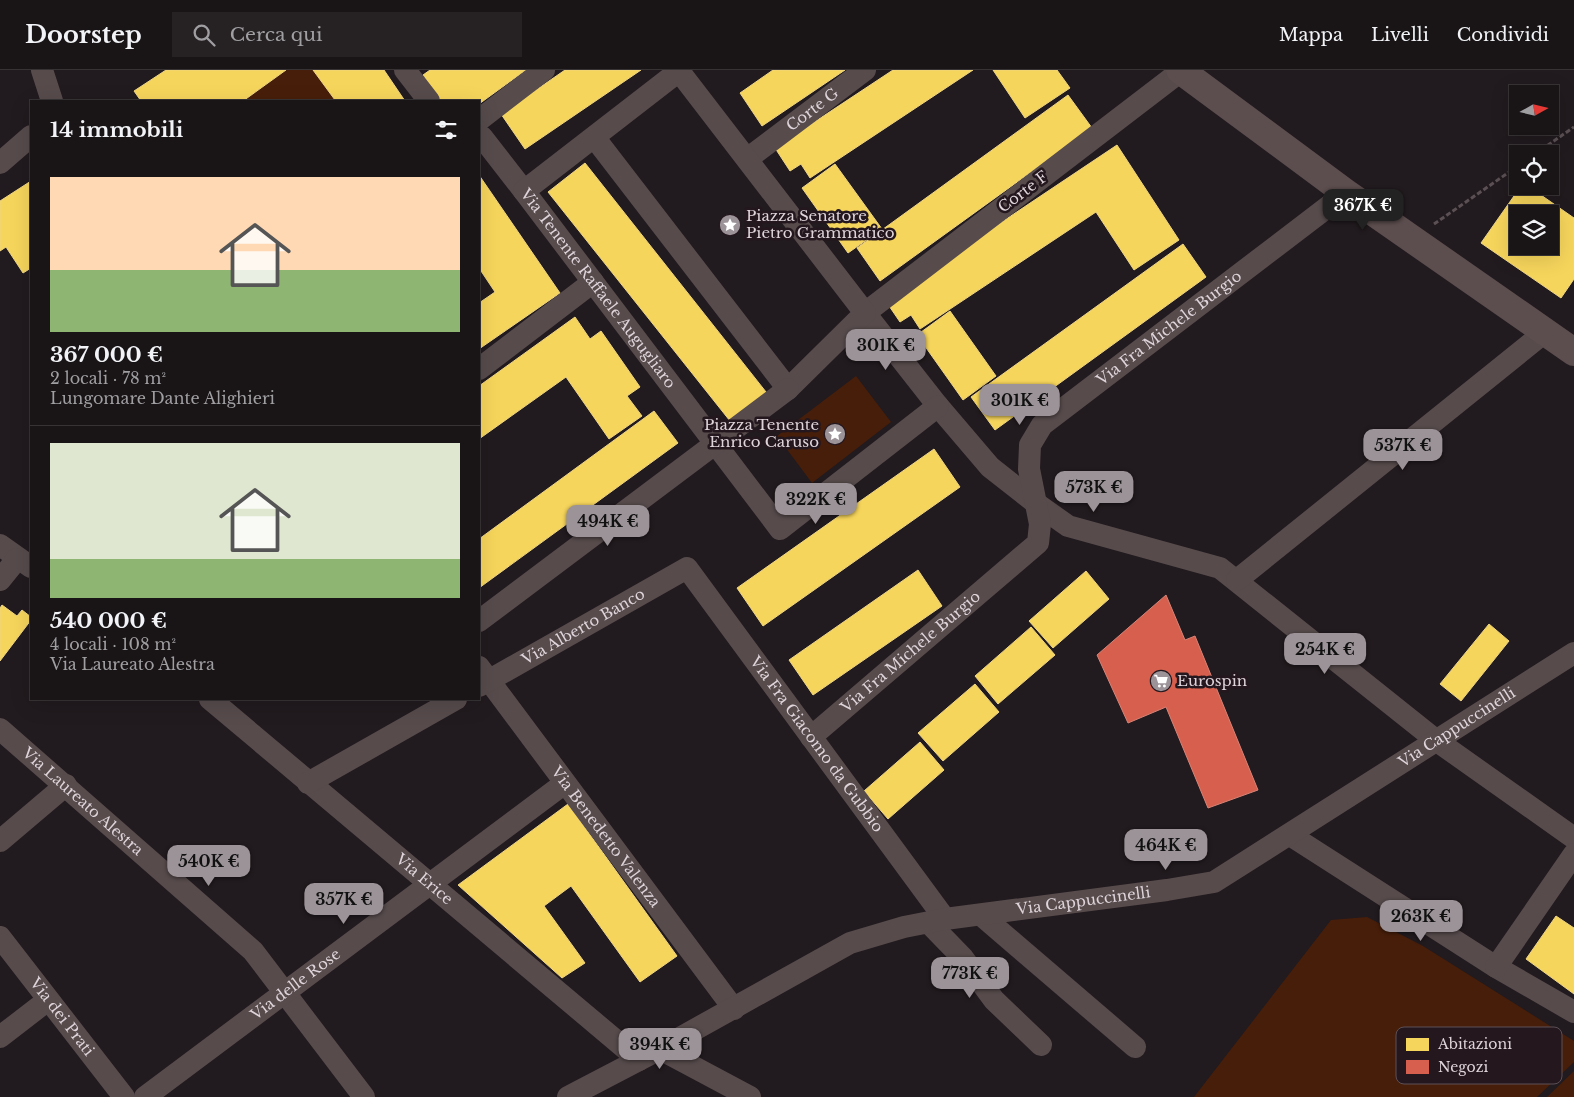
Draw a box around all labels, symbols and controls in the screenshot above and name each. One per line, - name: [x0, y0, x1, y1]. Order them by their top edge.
- search box: [172, 12, 522, 57]
- text: Doorstep: [25, 20, 142, 49]
- icon: search: [190, 21, 218, 49]
- text: Cerca qui: [230, 23, 322, 46]
- text: Mappa: [1279, 24, 1343, 46]
- text: Livelli: [1371, 24, 1429, 46]
- text: Condividi: [1457, 24, 1549, 46]
- street label: Corte G: [782, 83, 842, 135]
- north arrow: [1509, 85, 1559, 135]
- map controls: [1509, 85, 1559, 255]
- icon: filters: [432, 116, 460, 144]
- text: 14 immobili: [50, 117, 183, 143]
- button: locate: [1509, 145, 1559, 195]
- street label: Corte F: [994, 167, 1051, 217]
- street label: Via Tenente Raffaele Augugliaro: [516, 184, 680, 392]
- pin: 367K €: [1322, 189, 1404, 231]
- text: 367K €: [1334, 195, 1392, 215]
- button: layers: [1509, 205, 1559, 255]
- place label: Piazza Senatore Pietro Grammatico: [746, 206, 895, 242]
- icon: home: [210, 210, 300, 300]
- place icon: Piazza Senatore Pietro Grammatico: [718, 213, 742, 237]
- street label: Via Fra Michele Burgio: [1092, 266, 1245, 390]
- pin: 301K €: [845, 328, 927, 371]
- text: 301K €: [857, 335, 915, 355]
- text: 367 000 €: [50, 342, 163, 368]
- text: 2 locali · 78 m²: [50, 368, 166, 388]
- pin: 301K €: [979, 384, 1061, 426]
- text: Lungomare Dante Alighieri: [50, 388, 275, 408]
- text: 301K €: [991, 390, 1049, 410]
- place label: Piazza Tenente Enrico Caruso: [704, 415, 819, 451]
- place icon: Piazza Tenente Enrico Caruso: [823, 422, 847, 446]
- pin: 537K €: [1362, 428, 1444, 471]
- text: 537K €: [1374, 435, 1432, 455]
- pin: 573K €: [1053, 470, 1135, 513]
- icon: home: [210, 475, 300, 565]
- text: 573K €: [1065, 477, 1123, 497]
- pin: 322K €: [775, 482, 857, 525]
- text: 322K €: [786, 489, 846, 509]
- pin: 494K €: [567, 504, 649, 547]
- text: 494K €: [577, 511, 639, 531]
- street label: Via Alberto Banco: [517, 584, 648, 669]
- street label: Via Fra Michele Burgio: [836, 586, 984, 717]
- text: 540 000 €: [50, 608, 167, 634]
- pin: 254K €: [1284, 632, 1366, 675]
- text: 4 locali · 108 m²: [50, 634, 176, 654]
- text: 254K €: [1295, 639, 1355, 659]
- street label: Via Fra Giacomo da Gubbio: [746, 652, 888, 836]
- text: Via Laureato Alestra: [50, 654, 215, 674]
- supermarket icon: Eurospin: [1149, 669, 1173, 693]
- place label: Eurospin: [1177, 671, 1247, 690]
- street label: Via Cappuccinelli: [1394, 683, 1519, 772]
- street label: Via Laureato Alestra: [18, 742, 148, 860]
- street label: Via Benedetto Valenza: [547, 762, 665, 911]
- pin: 464K €: [1125, 828, 1207, 871]
- text: 464K €: [1135, 835, 1197, 855]
- pin: 540K €: [168, 844, 250, 887]
- street label: Via Erice: [391, 849, 457, 908]
- text: 540K €: [178, 851, 240, 871]
- pin: 357K €: [303, 882, 385, 925]
- street label: Via Cappuccinelli: [1014, 882, 1152, 919]
- text: 357K €: [315, 889, 373, 909]
- pin: 263K €: [1380, 900, 1462, 942]
- text: 263K €: [1391, 906, 1451, 926]
- street label: Via delle Rose: [246, 944, 344, 1024]
- pin: 773K €: [929, 956, 1011, 999]
- text: 773K €: [942, 963, 998, 983]
- street label: Via dei Prati: [25, 973, 99, 1059]
- legend: [1396, 1027, 1562, 1084]
- pin: 394K €: [619, 1028, 701, 1070]
- text: 394K €: [630, 1034, 690, 1054]
- text: Abitazioni: [1437, 1035, 1512, 1053]
- text: Negozi: [1438, 1058, 1488, 1076]

